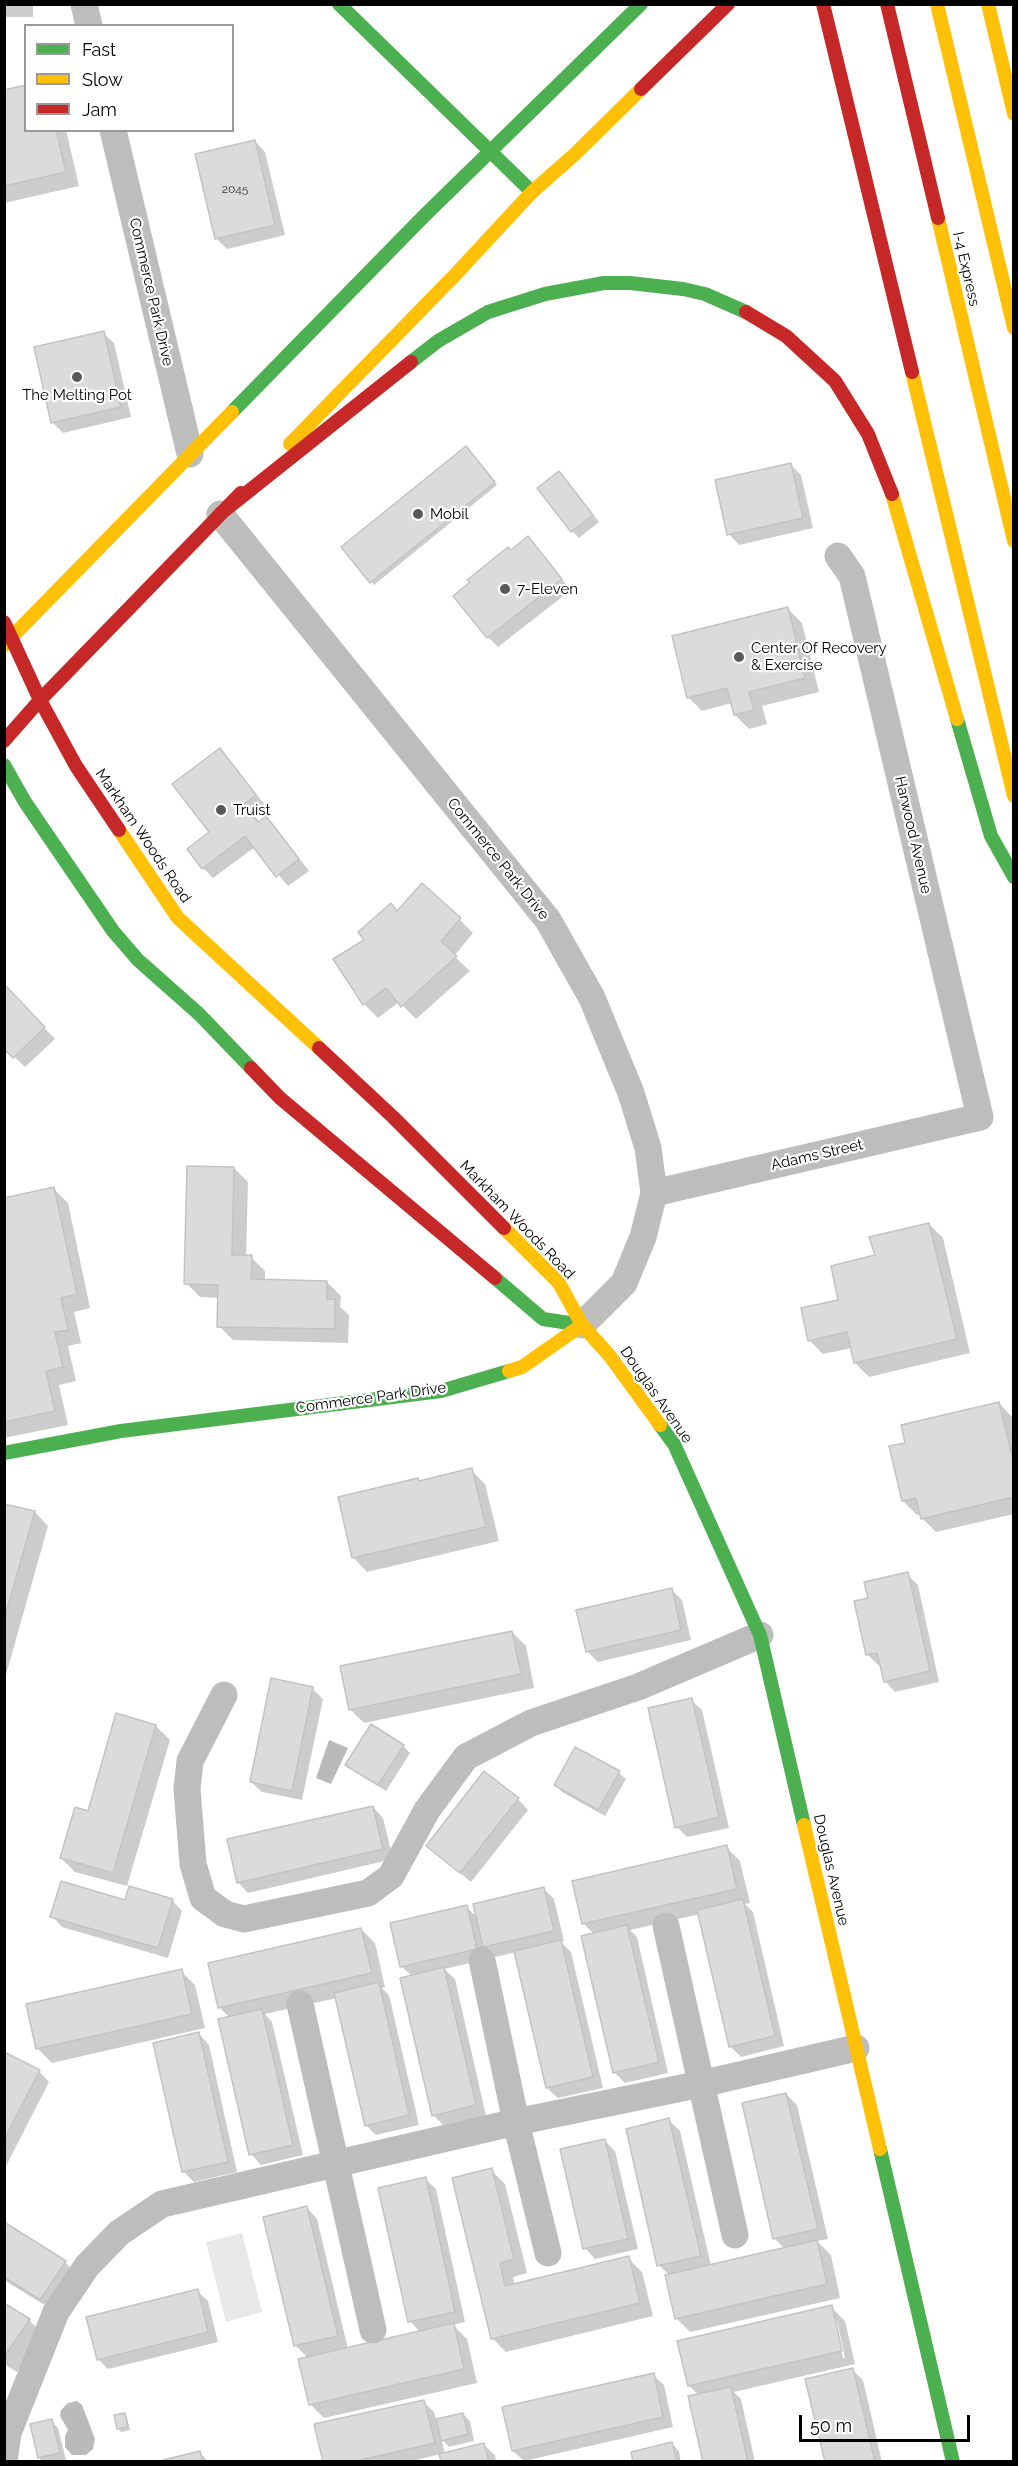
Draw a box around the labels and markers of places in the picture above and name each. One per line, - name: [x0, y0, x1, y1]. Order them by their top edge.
- marker: The Melting Pot: [70, 370, 84, 384]
- place label: The Melting Pot: [22, 386, 132, 404]
- place label: Mobil: [430, 505, 469, 523]
- marker: Mobil: [411, 507, 425, 521]
- place label: 7-Eleven: [517, 580, 578, 598]
- marker: 7-Eleven: [498, 582, 512, 596]
- place label: Center Of Recovery & Exercise: [751, 639, 887, 674]
- marker: Center Of Recovery & Exercise: [732, 650, 746, 664]
- place label: Truist: [233, 801, 271, 819]
- marker: Truist: [214, 803, 228, 817]

